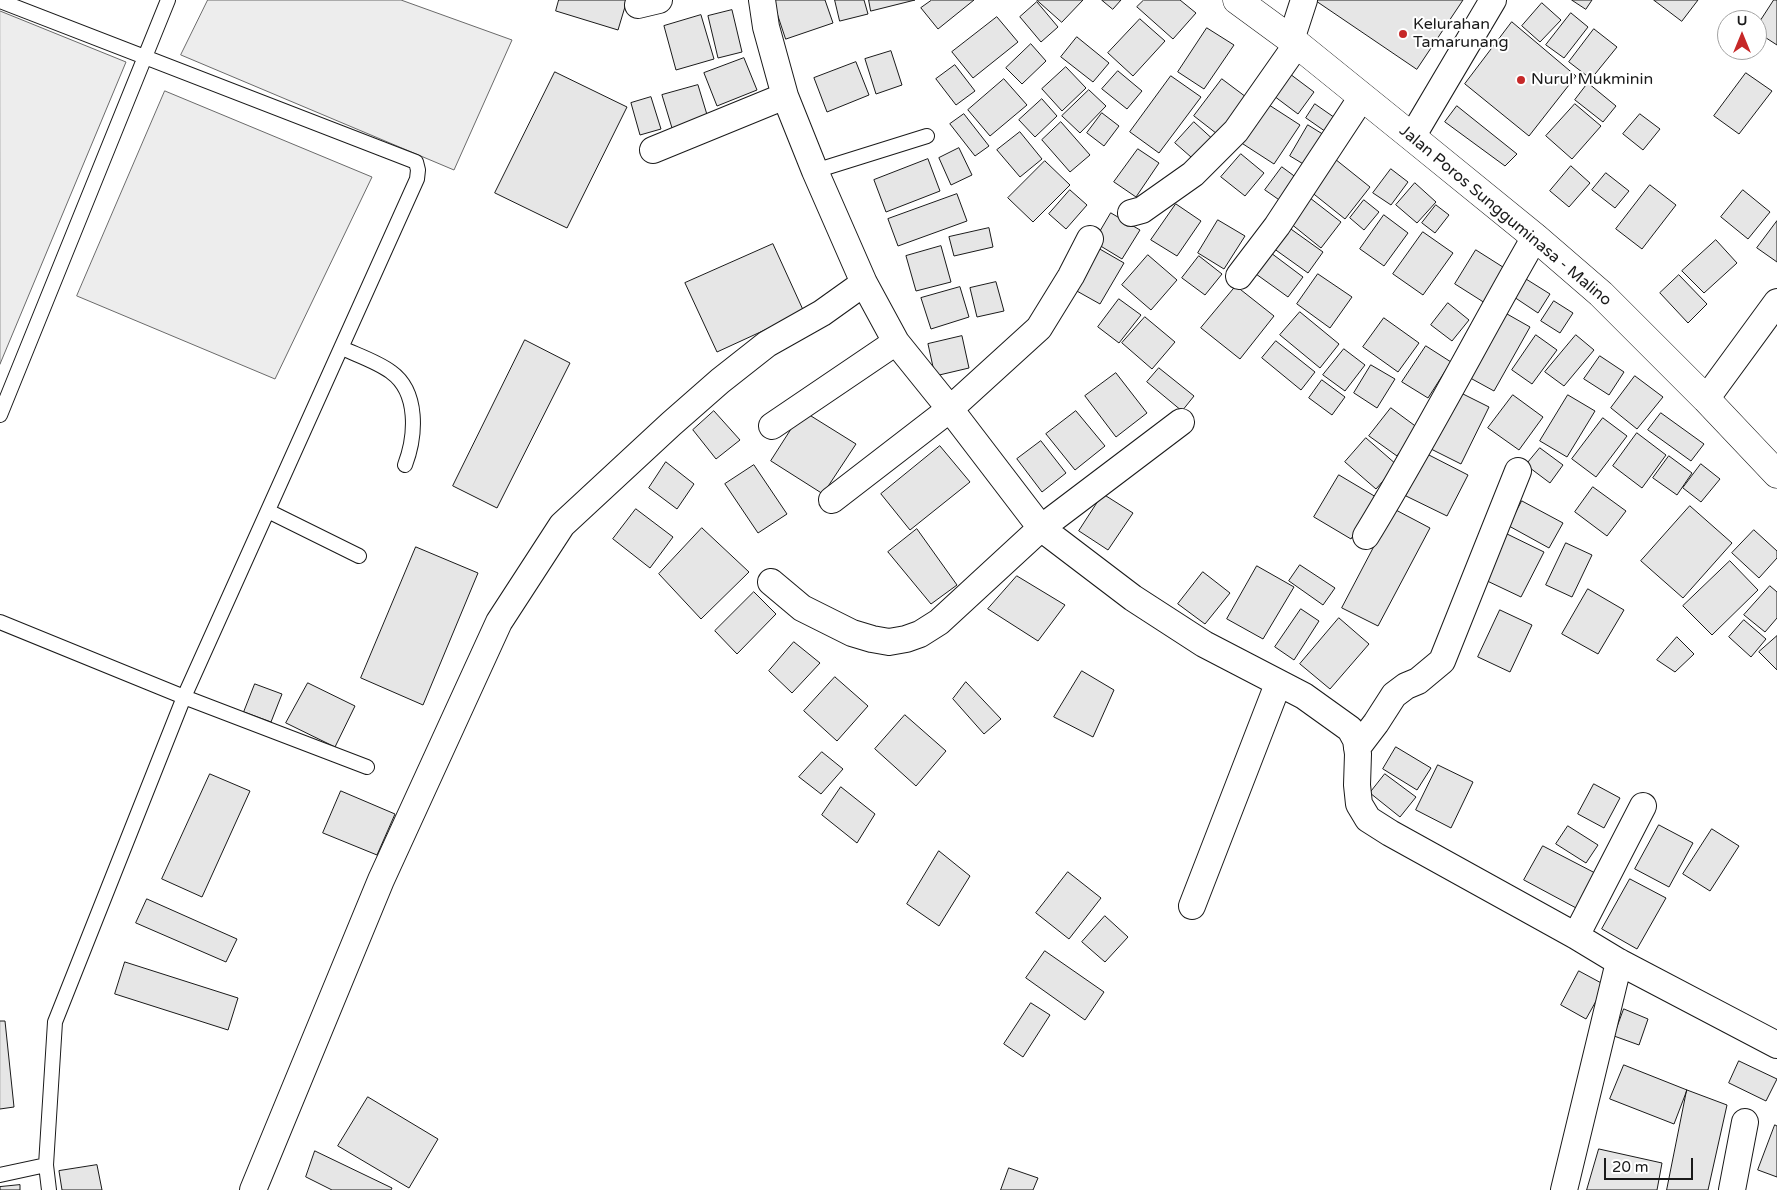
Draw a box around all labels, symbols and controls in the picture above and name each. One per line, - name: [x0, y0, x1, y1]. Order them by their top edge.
- north arrow: [1717, 10, 1767, 60]
- text: U: [1737, 12, 1747, 29]
- place label: Kelurahan Tamarunang: [1413, 15, 1509, 53]
- marker: Kelurahan Tamarunang: [1397, 28, 1409, 40]
- place label: Nurul Mukminin: [1531, 70, 1653, 90]
- marker: Nurul Mukminin: [1515, 74, 1527, 86]
- street label: Jalan Poros Sungguminasa - Malino: [1395, 122, 1615, 310]
- scale bar: [1607, 1148, 1696, 1180]
- text: 20 m: [1612, 1158, 1649, 1176]

